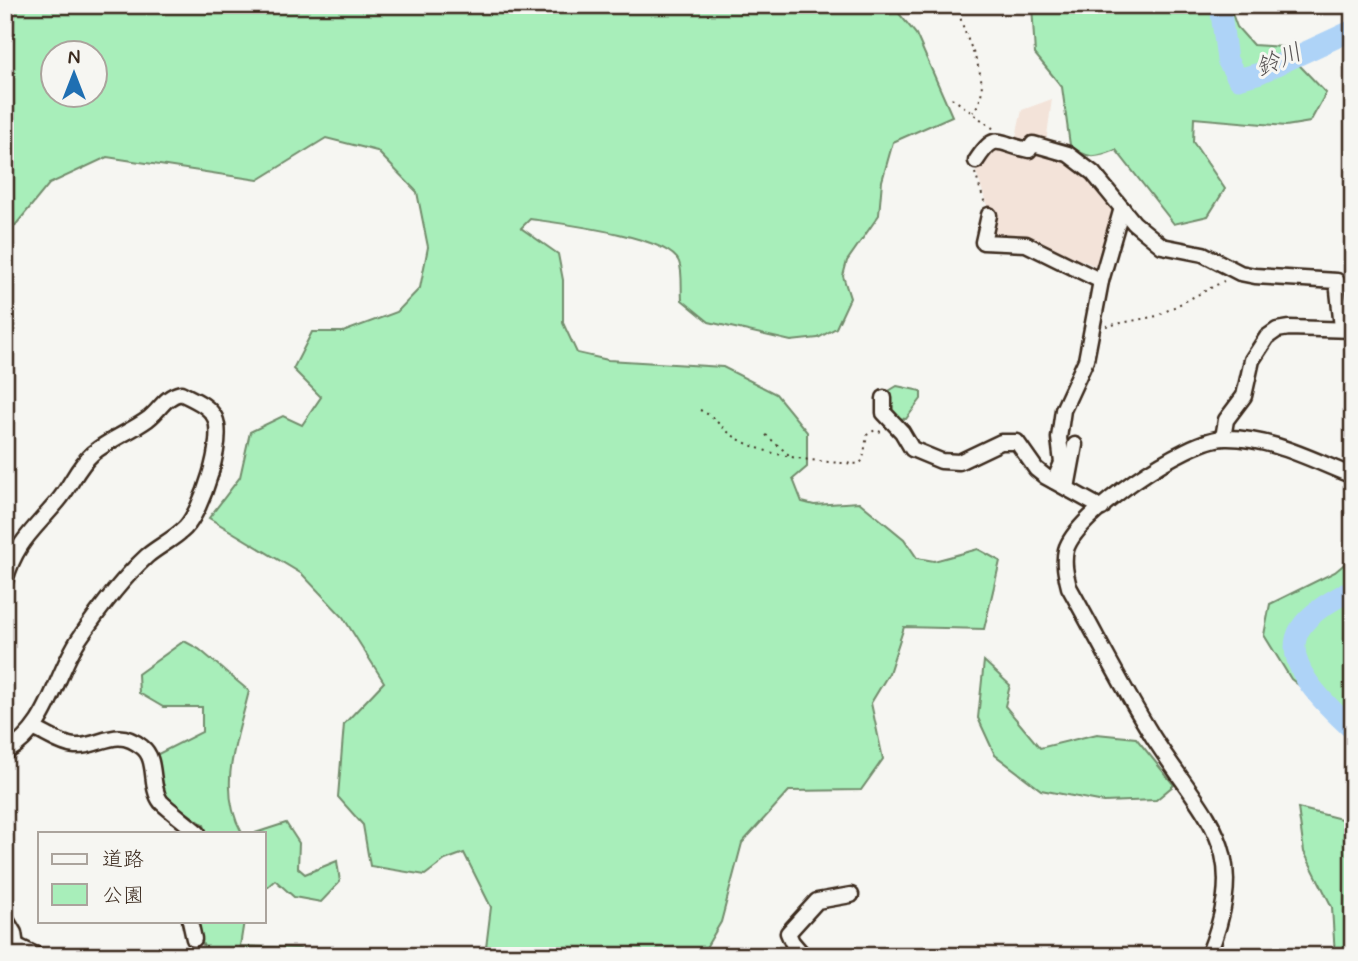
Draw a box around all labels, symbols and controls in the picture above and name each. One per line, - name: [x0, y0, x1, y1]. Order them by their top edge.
- water label: 鈴川: [1251, 37, 1307, 85]
- north arrow: [38, 38, 108, 108]
- text: N: [68, 46, 80, 71]
- legend: [38, 832, 266, 922]
- text: 道路: [102, 846, 144, 874]
- text: 公園: [102, 882, 144, 910]

